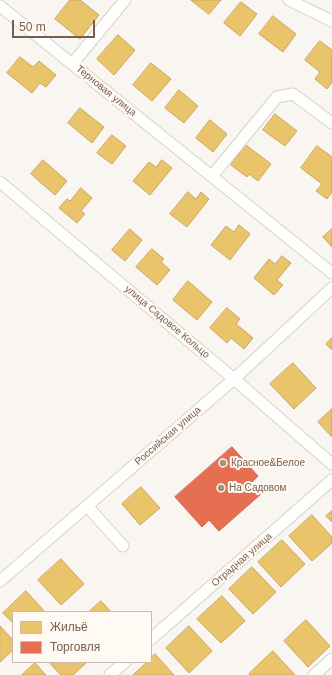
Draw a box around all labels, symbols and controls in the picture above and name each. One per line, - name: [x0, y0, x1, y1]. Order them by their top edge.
- scale bar: [14, 12, 97, 38]
- text: 50 m: [19, 20, 46, 34]
- street label: Терновая улица: [73, 63, 139, 119]
- street label: улица Садовое Кольцо: [122, 283, 212, 361]
- street label: Российская улица: [132, 404, 204, 468]
- place label: Красное&Белое: [231, 457, 305, 469]
- marker: Красное&Белое: [218, 458, 228, 468]
- place label: На Садовом: [229, 482, 286, 494]
- marker: На Садовом: [216, 483, 226, 493]
- street label: Отрадная улица: [209, 531, 275, 589]
- legend: [12, 611, 152, 663]
- text: Жильё: [50, 620, 88, 634]
- text: Торговля: [50, 640, 100, 654]

